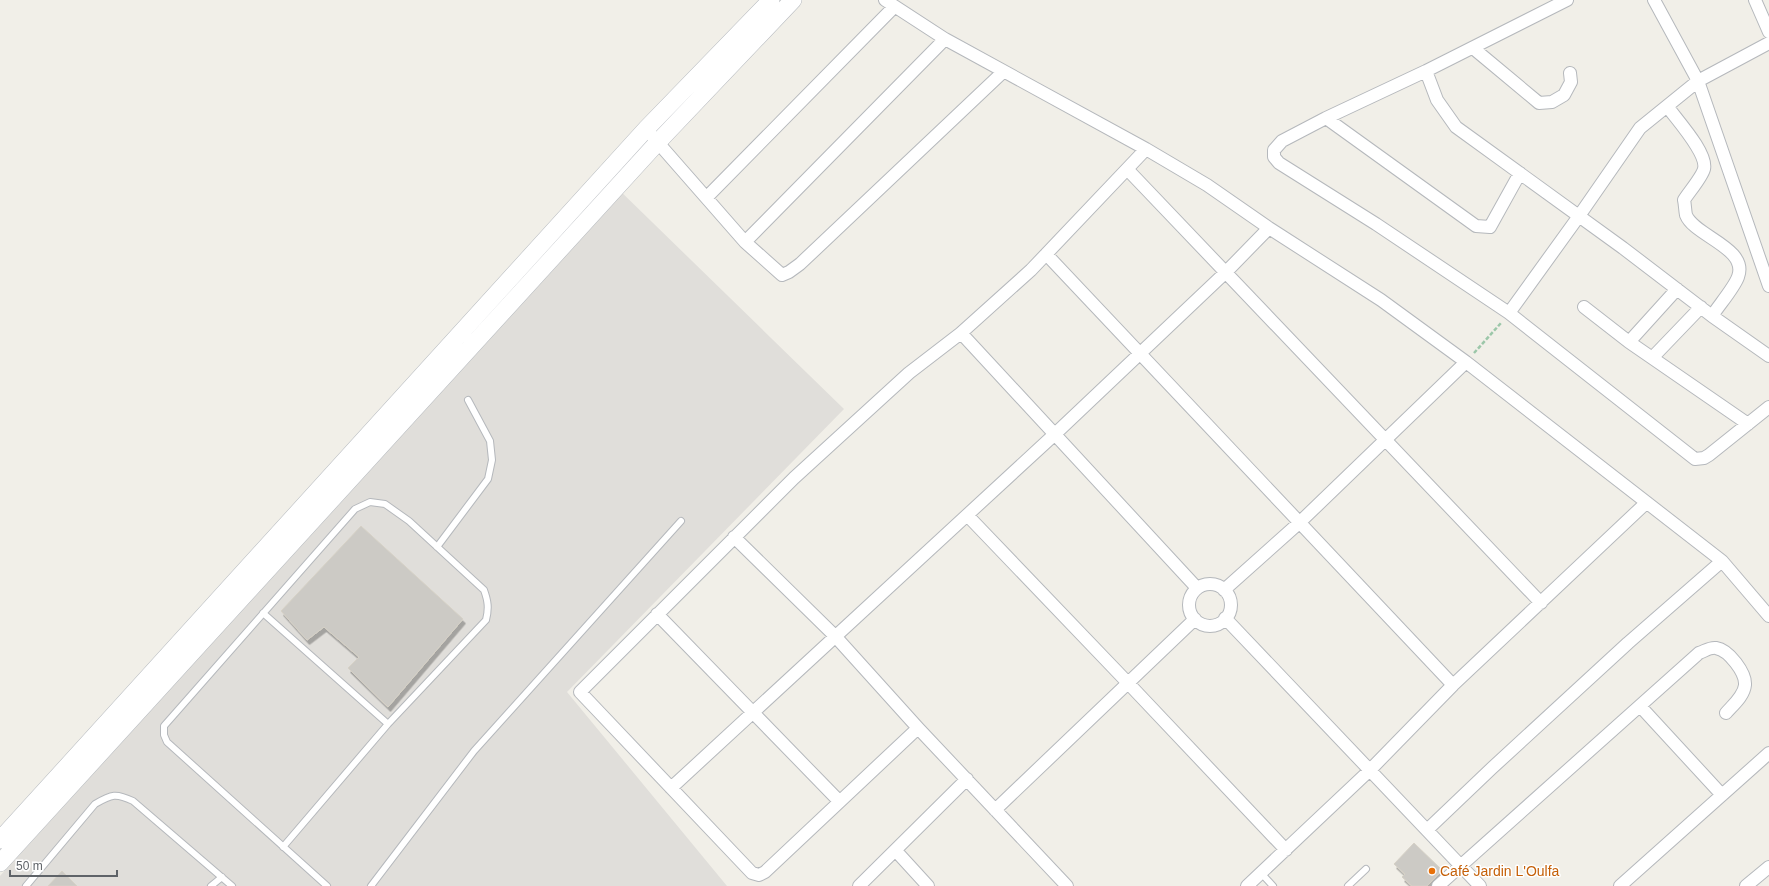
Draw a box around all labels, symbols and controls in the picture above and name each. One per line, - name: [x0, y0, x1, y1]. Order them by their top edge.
- scale bar: [10, 852, 117, 878]
- text: 50 m: [16, 859, 43, 873]
- place label: Café Jardin L'Oulfa: [1440, 863, 1560, 879]
- marker: Café Jardin L'Oulfa: [1427, 866, 1437, 876]

